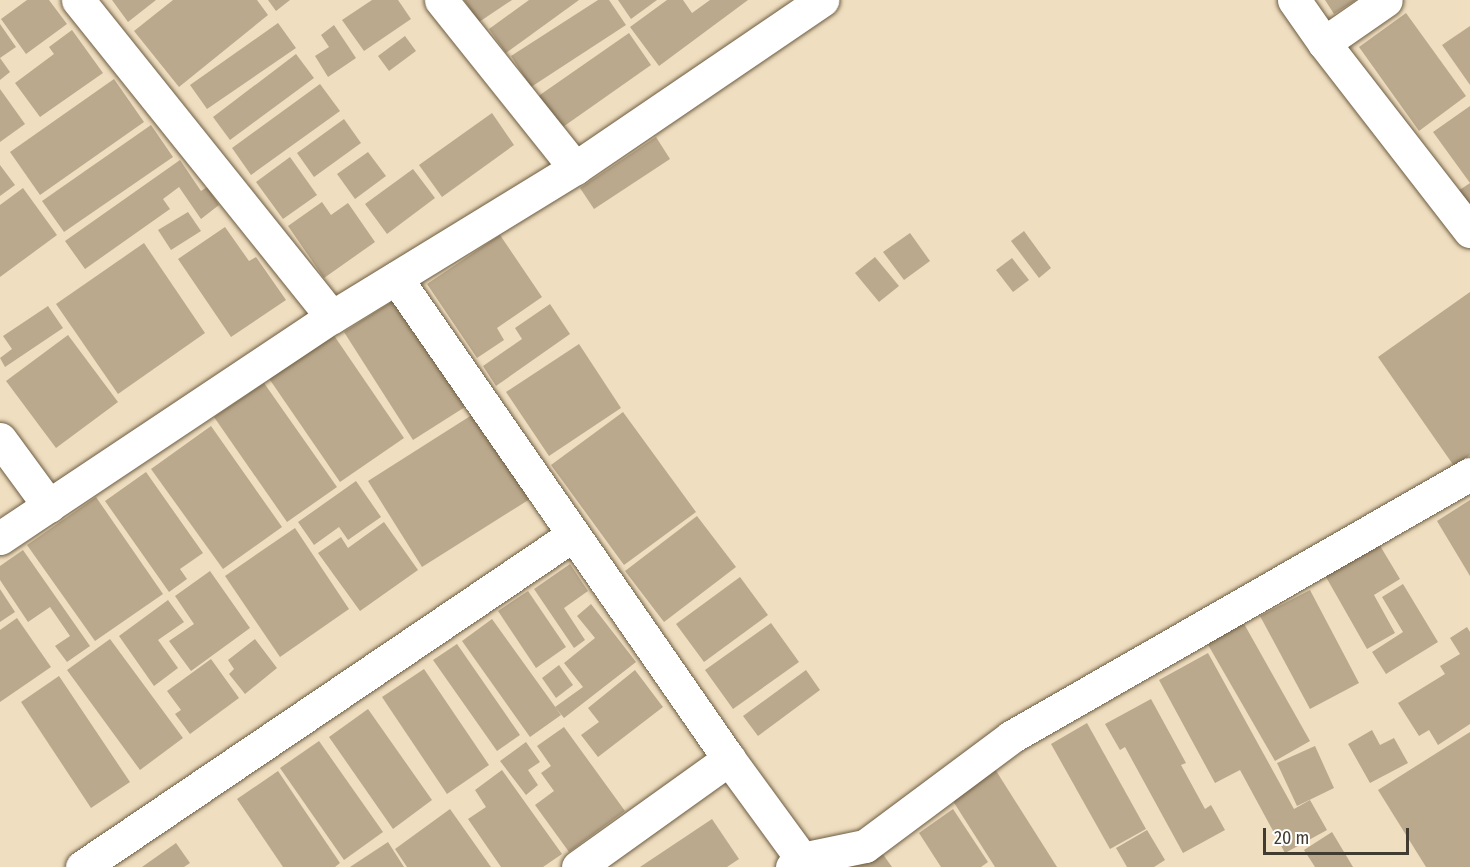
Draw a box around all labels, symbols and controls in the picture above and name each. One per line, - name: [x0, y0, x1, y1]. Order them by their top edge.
- scale bar: [1266, 816, 1412, 854]
- text: 20 m: [1274, 827, 1309, 849]

